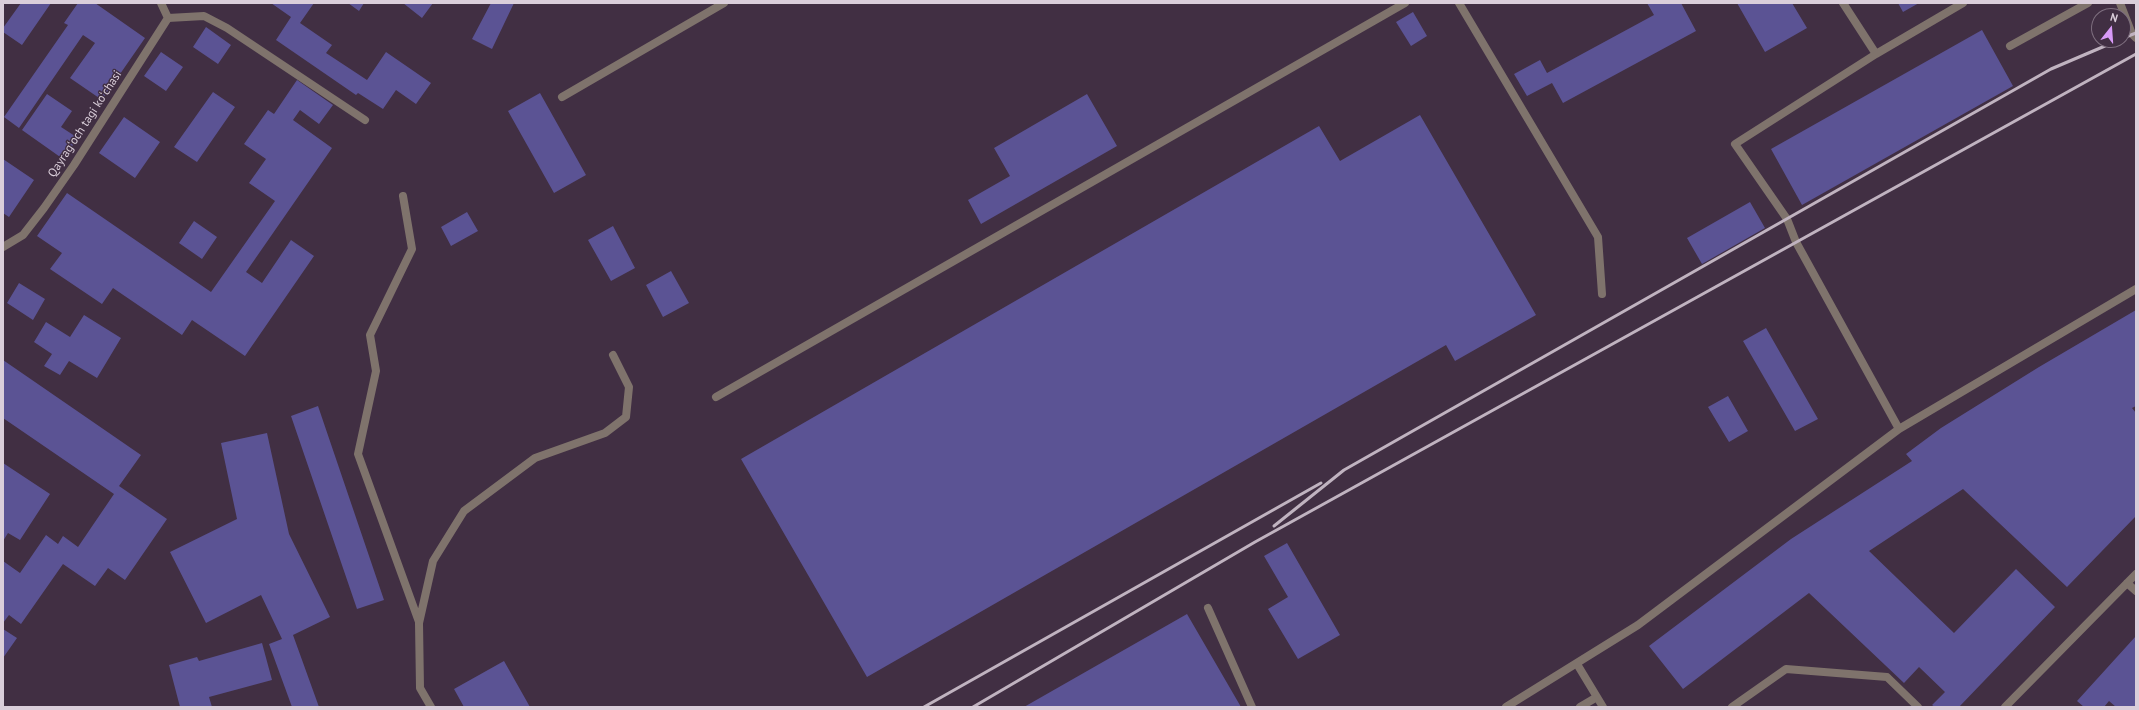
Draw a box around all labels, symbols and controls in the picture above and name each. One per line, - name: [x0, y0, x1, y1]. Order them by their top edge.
- north arrow: [2091, 8, 2131, 48]
- text: N: [2109, 10, 2120, 25]
- street label: Qayragʻoch tagi koʻchasi: [45, 68, 125, 180]

